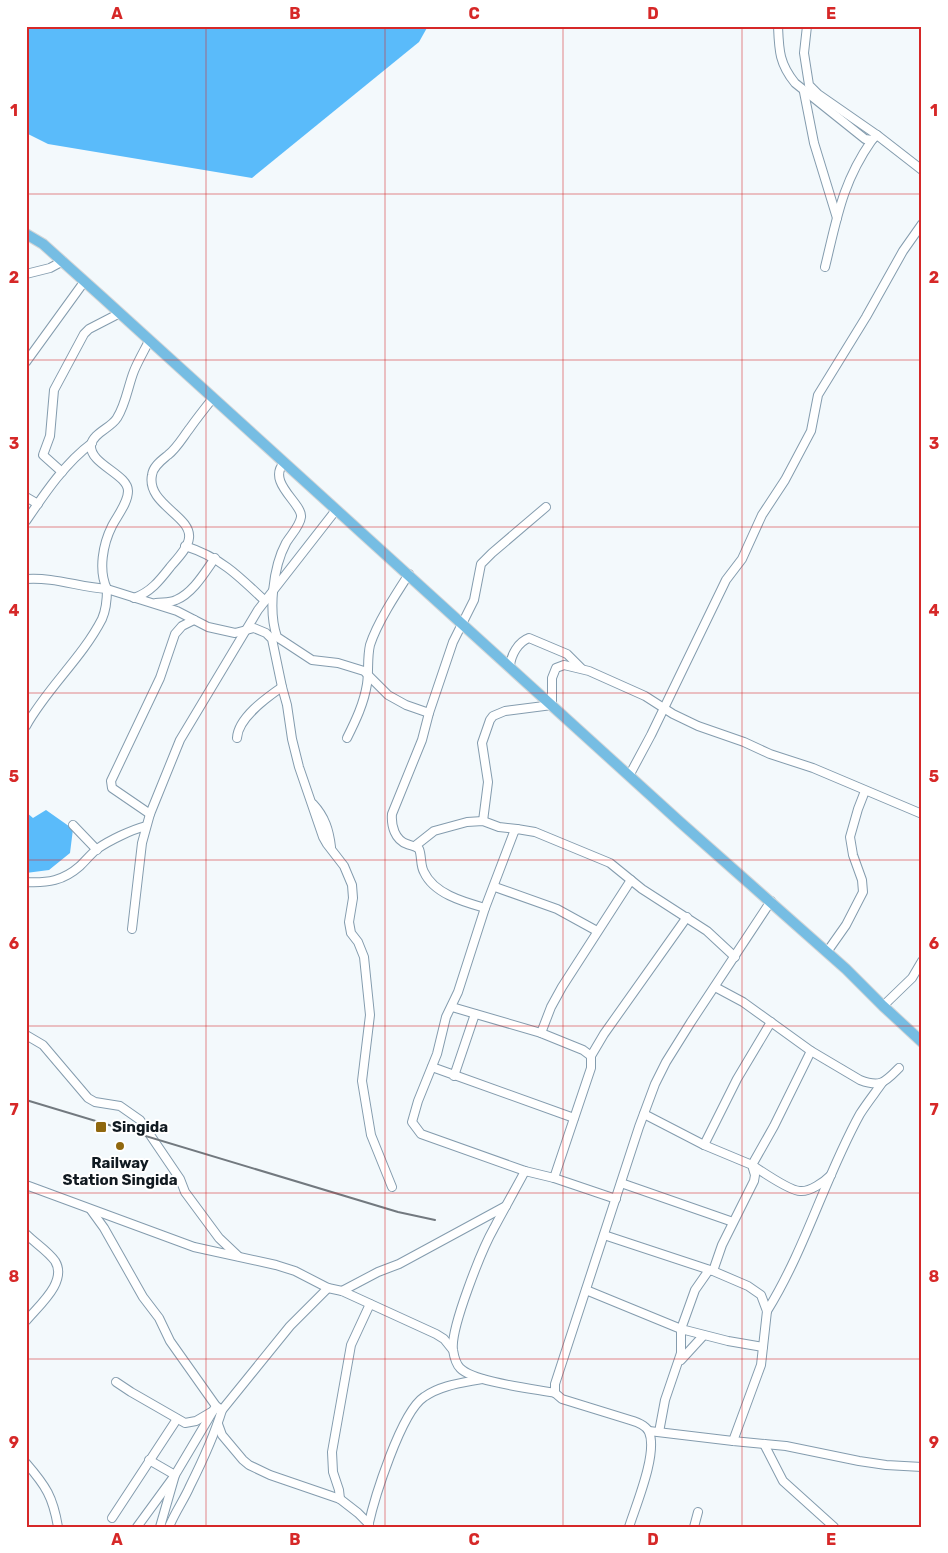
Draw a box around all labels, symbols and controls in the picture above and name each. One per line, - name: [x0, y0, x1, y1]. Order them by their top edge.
- text: A: [111, 4, 123, 23]
- text: B: [289, 4, 301, 23]
- text: C: [468, 4, 480, 23]
- text: D: [647, 4, 659, 23]
- text: E: [826, 4, 836, 23]
- text: 1: [10, 101, 18, 120]
- text: 1: [930, 101, 938, 120]
- text: 2: [9, 268, 19, 287]
- text: 2: [929, 268, 939, 287]
- text: 3: [9, 434, 19, 453]
- text: 3: [929, 434, 939, 453]
- text: 4: [9, 601, 20, 620]
- text: 4: [929, 601, 940, 620]
- text: 5: [9, 767, 19, 786]
- text: 5: [929, 767, 939, 786]
- text: 6: [9, 934, 19, 953]
- text: 6: [929, 934, 939, 953]
- text: 7: [9, 1100, 19, 1119]
- text: 7: [929, 1100, 939, 1119]
- place label: Singida: [112, 1118, 168, 1136]
- marker: Singida: [94, 1120, 108, 1134]
- marker: Railway Station Singida: [114, 1140, 126, 1152]
- place label: Railway Station Singida: [62, 1154, 178, 1189]
- text: 8: [9, 1267, 20, 1286]
- text: 8: [929, 1267, 940, 1286]
- text: 9: [9, 1433, 19, 1452]
- text: 9: [929, 1433, 939, 1452]
- text: A: [111, 1530, 123, 1549]
- text: B: [289, 1530, 301, 1549]
- text: C: [468, 1530, 480, 1549]
- text: D: [647, 1530, 659, 1549]
- text: E: [826, 1530, 836, 1549]

